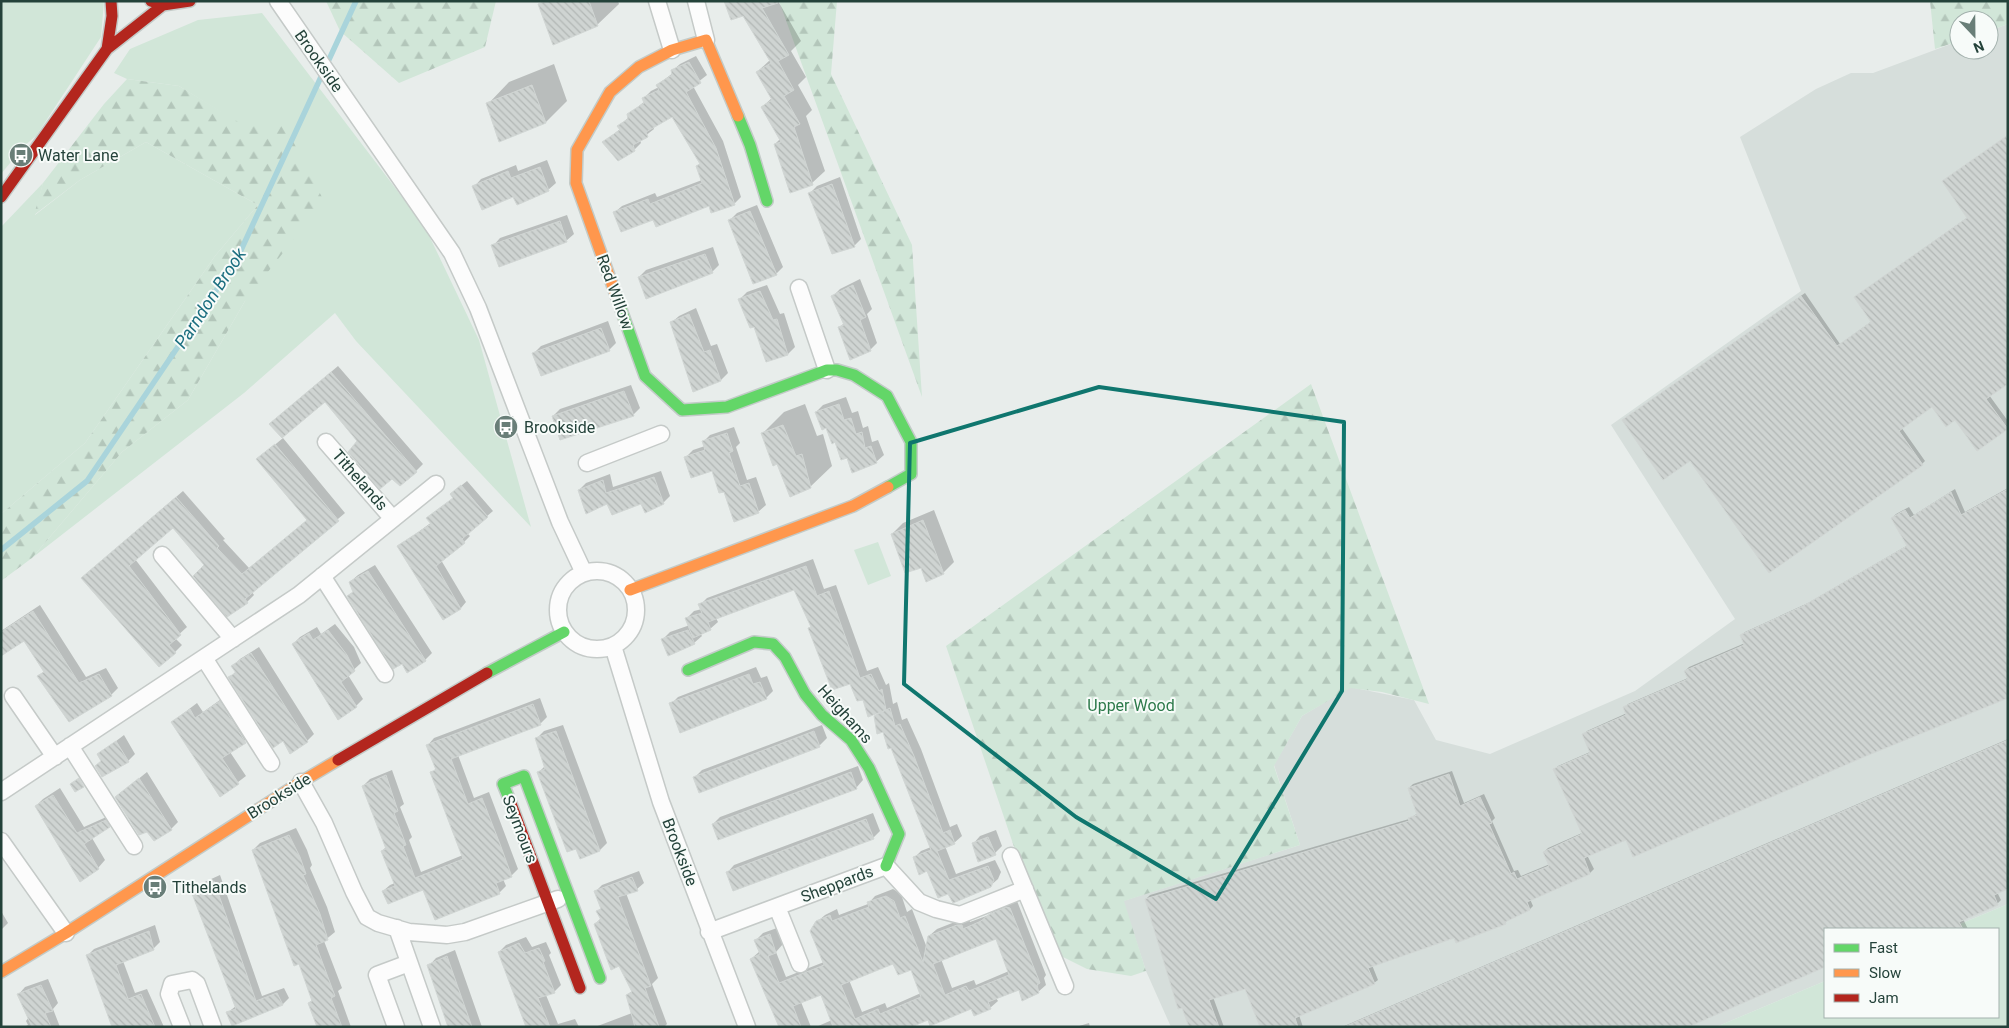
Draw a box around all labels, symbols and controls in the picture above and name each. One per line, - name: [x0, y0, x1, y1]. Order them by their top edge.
- north arrow: [1949, 10, 1999, 60]
- street label: Brookside: [291, 26, 347, 96]
- text: N: [1971, 38, 1986, 56]
- bus stop icon: Water Lane: [8, 142, 34, 168]
- place label: Water Lane: [38, 146, 118, 165]
- water label: Parndon Brook: [170, 243, 251, 352]
- street label: Red Willow: [593, 252, 637, 332]
- bus stop icon: Brookside: [493, 414, 519, 440]
- place label: Brookside: [524, 418, 595, 437]
- street label: Tithelands: [328, 446, 392, 514]
- street label: Heighams: [814, 681, 876, 747]
- park label: Upper Wood: [1087, 696, 1175, 715]
- street label: Brookside: [244, 769, 314, 823]
- street label: Seymours: [498, 792, 542, 866]
- street label: Brookside: [658, 815, 702, 889]
- street label: Sheppards: [798, 862, 876, 906]
- bus stop icon: Tithelands: [142, 874, 168, 900]
- place label: Tithelands: [172, 878, 247, 897]
- legend: [1824, 928, 1999, 1018]
- text: Fast: [1869, 939, 1898, 957]
- text: Slow: [1869, 964, 1901, 982]
- text: Jam: [1869, 989, 1899, 1007]

